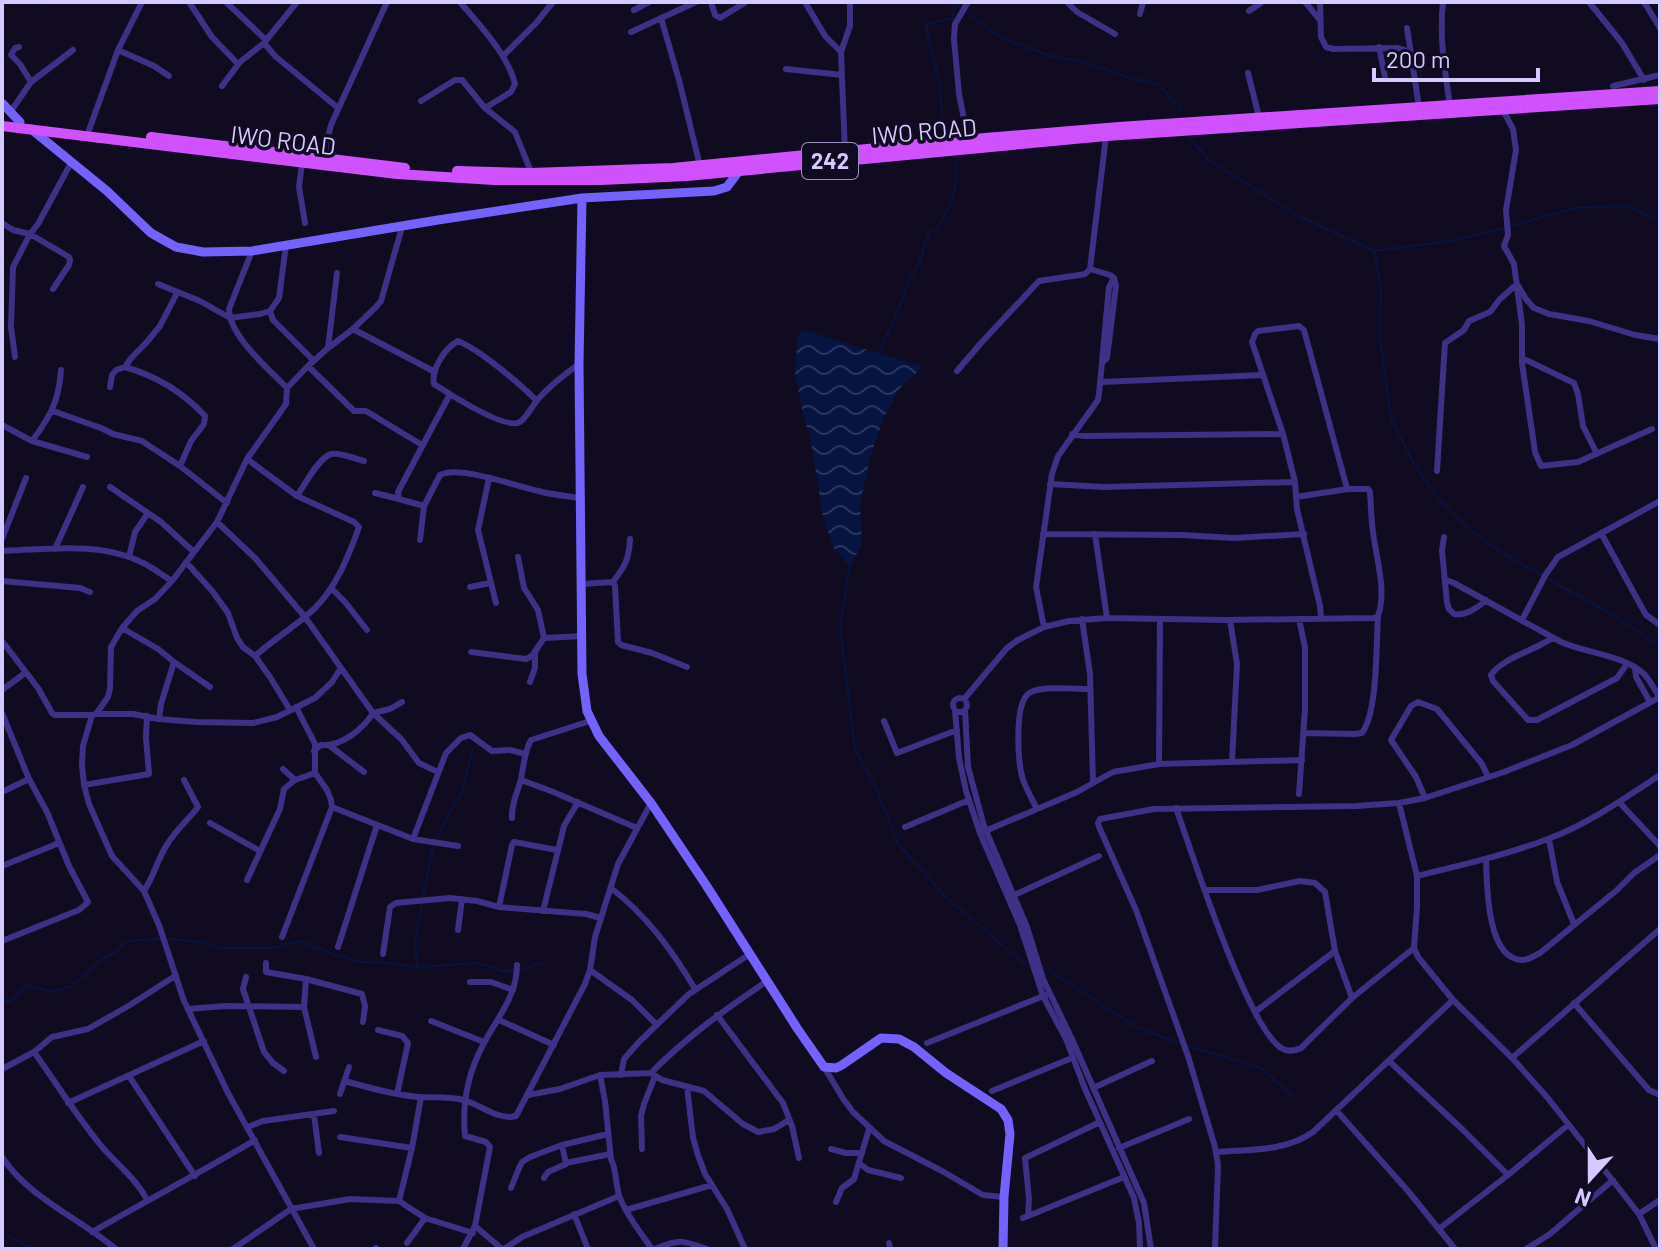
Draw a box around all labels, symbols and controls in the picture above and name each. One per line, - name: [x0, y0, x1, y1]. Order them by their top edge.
- scale bar: [1374, 32, 1538, 82]
- text: 200 m: [1386, 44, 1451, 73]
- street label: IWO ROAD: [870, 111, 978, 150]
- street label: IWO ROAD: [229, 119, 337, 160]
- road number: 242: [802, 143, 858, 179]
- north arrow: [1550, 1139, 1630, 1219]
- text: N: [1571, 1184, 1594, 1213]

